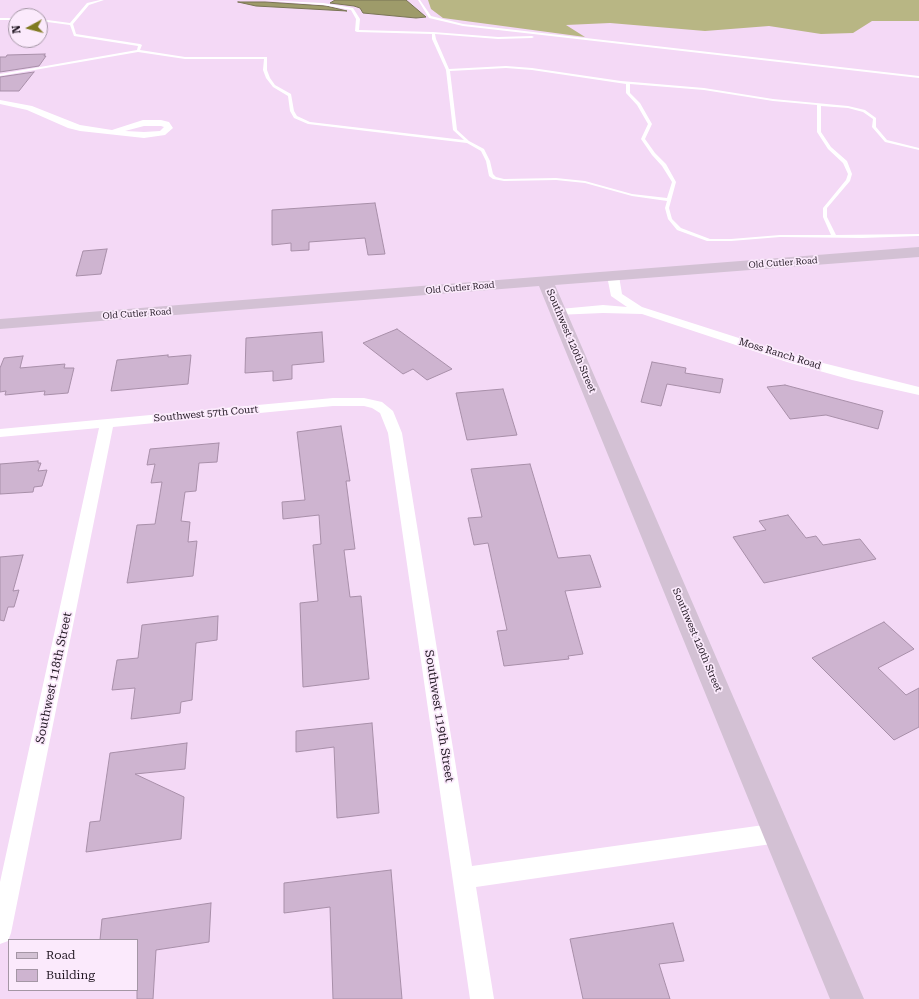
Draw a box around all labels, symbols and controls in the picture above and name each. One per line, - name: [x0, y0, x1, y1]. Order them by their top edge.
- north arrow: [8, 8, 48, 48]
- text: N: [10, 24, 24, 34]
- street label: Old Cutler Road: [748, 255, 818, 271]
- street label: Old Cutler Road: [425, 280, 495, 296]
- street label: Southwest 120th Street: [544, 287, 598, 395]
- street label: Old Cutler Road: [102, 306, 172, 322]
- street label: Moss Ranch Road: [737, 336, 823, 372]
- street label: Southwest 57th Court: [153, 403, 259, 425]
- street label: Southwest 120th Street: [670, 586, 724, 694]
- street label: Southwest 118th Street: [33, 611, 75, 745]
- street label: Southwest 119th Street: [421, 649, 457, 783]
- legend: [8, 939, 138, 991]
- text: Road: [46, 948, 75, 962]
- text: Building: [46, 968, 95, 982]

